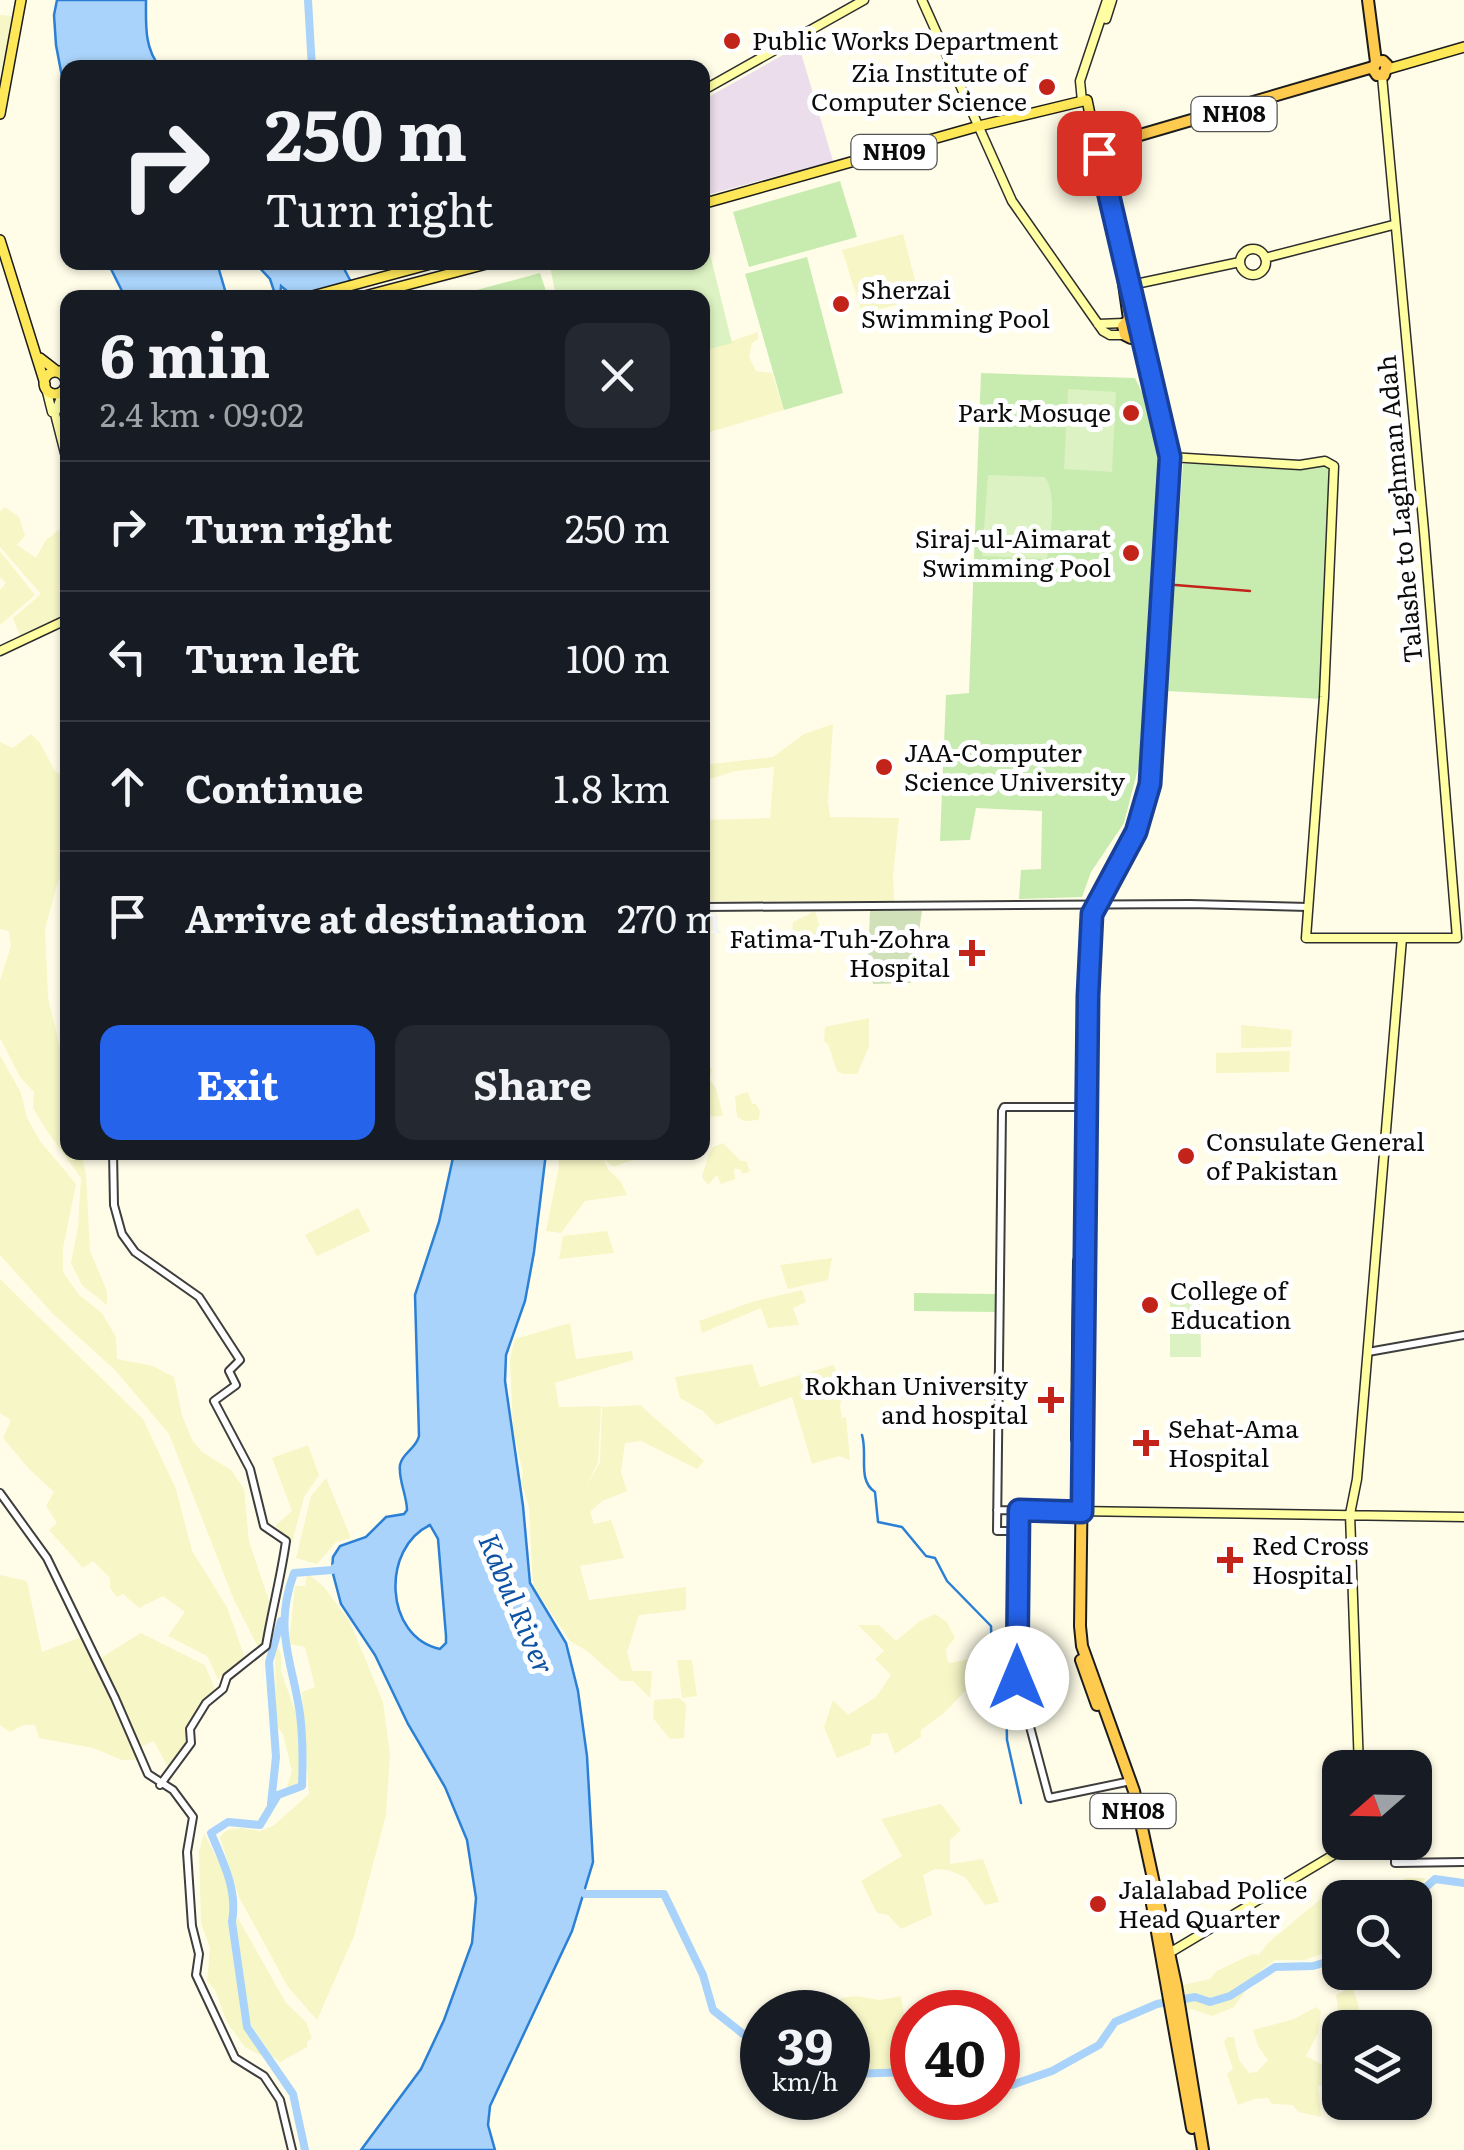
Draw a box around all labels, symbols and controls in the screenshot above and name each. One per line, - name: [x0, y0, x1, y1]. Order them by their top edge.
- place label: Public Works Department: [752, 21, 1058, 58]
- marker: Public Works Department: [721, 30, 743, 52]
- place label: Zia Institute of Computer Science: [811, 53, 1029, 119]
- marker: Zia Institute of Computer Science: [1036, 76, 1058, 98]
- text: 250 m: [265, 79, 467, 183]
- road number: NH08: [1192, 97, 1276, 131]
- icon: right: [100, 100, 230, 230]
- pin: [1057, 111, 1142, 196]
- icon: arrive: [1072, 126, 1127, 181]
- road number: NH09: [852, 135, 936, 169]
- text: Turn right: [265, 174, 493, 241]
- place label: Sherzai Swimming Pool: [861, 270, 1050, 336]
- marker: Sherzai Swimming Pool: [830, 293, 852, 315]
- text: 6 min: [100, 307, 270, 396]
- button: close: [565, 323, 670, 428]
- street label: Talashe to Laghman Adah: [1367, 354, 1430, 665]
- text: 2.4 km · 09:02: [100, 389, 304, 437]
- place label: Park Mosuqe: [958, 393, 1111, 430]
- marker: Park Mosuqe: [1120, 402, 1142, 424]
- text: Turn right: [185, 498, 392, 555]
- text: 250 m: [565, 498, 670, 555]
- icon: right: [100, 499, 155, 554]
- place label: Siraj-ul-Aimarat Swimming Pool: [915, 519, 1111, 585]
- marker: Siraj-ul-Aimarat Swimming Pool: [1120, 542, 1142, 564]
- text: Turn left: [185, 628, 360, 685]
- text: 100 m: [566, 628, 670, 685]
- icon: left: [100, 629, 155, 684]
- place label: JAA-Computer Science University: [904, 733, 1126, 799]
- marker: JAA-Computer Science University: [873, 756, 895, 778]
- text: Continue: [185, 758, 363, 815]
- text: 1.8 km: [554, 758, 670, 815]
- icon: ahead: [100, 759, 155, 814]
- text: Arrive at destination: [185, 888, 587, 945]
- text: 270 m: [617, 888, 722, 945]
- icon: arrive: [100, 889, 155, 944]
- place label: Fatima-Tuh-Zohra Hospital: [729, 919, 951, 985]
- marker: Fatima-Tuh-Zohra Hospital: [959, 940, 985, 966]
- button: Exit: [100, 1025, 375, 1140]
- button: Share: [395, 1025, 670, 1140]
- place label: Consulate General of Pakistan: [1206, 1122, 1425, 1188]
- marker: Consulate General of Pakistan: [1175, 1145, 1197, 1167]
- place label: College of Education: [1170, 1271, 1291, 1337]
- marker: College of Education: [1139, 1294, 1161, 1316]
- place label: Rokhan University and hospital: [804, 1366, 1029, 1432]
- marker: Rokhan University and hospital: [1038, 1387, 1064, 1413]
- place label: Sehat-Ama Hospital: [1168, 1409, 1299, 1475]
- marker: Sehat-Ama Hospital: [1133, 1430, 1159, 1456]
- water label: Kabul River: [469, 1526, 566, 1680]
- place label: Red Cross Hospital: [1252, 1526, 1369, 1592]
- marker: Red Cross Hospital: [1217, 1547, 1243, 1573]
- position arrow: [965, 1626, 1069, 1730]
- north arrow: [1322, 1750, 1432, 1860]
- map controls: [1322, 1750, 1432, 2120]
- road number: NH08: [1090, 1794, 1176, 1828]
- place label: Jalalabad Police Head Quarter: [1118, 1870, 1308, 1936]
- button: search: [1322, 1880, 1432, 1990]
- marker: Jalalabad Police Head Quarter: [1087, 1893, 1109, 1915]
- speed limit sign: 40: [890, 1990, 1020, 2120]
- text: 39: [777, 2006, 833, 2080]
- button: layers: [1322, 2010, 1432, 2120]
- text: km/h: [772, 2062, 838, 2099]

